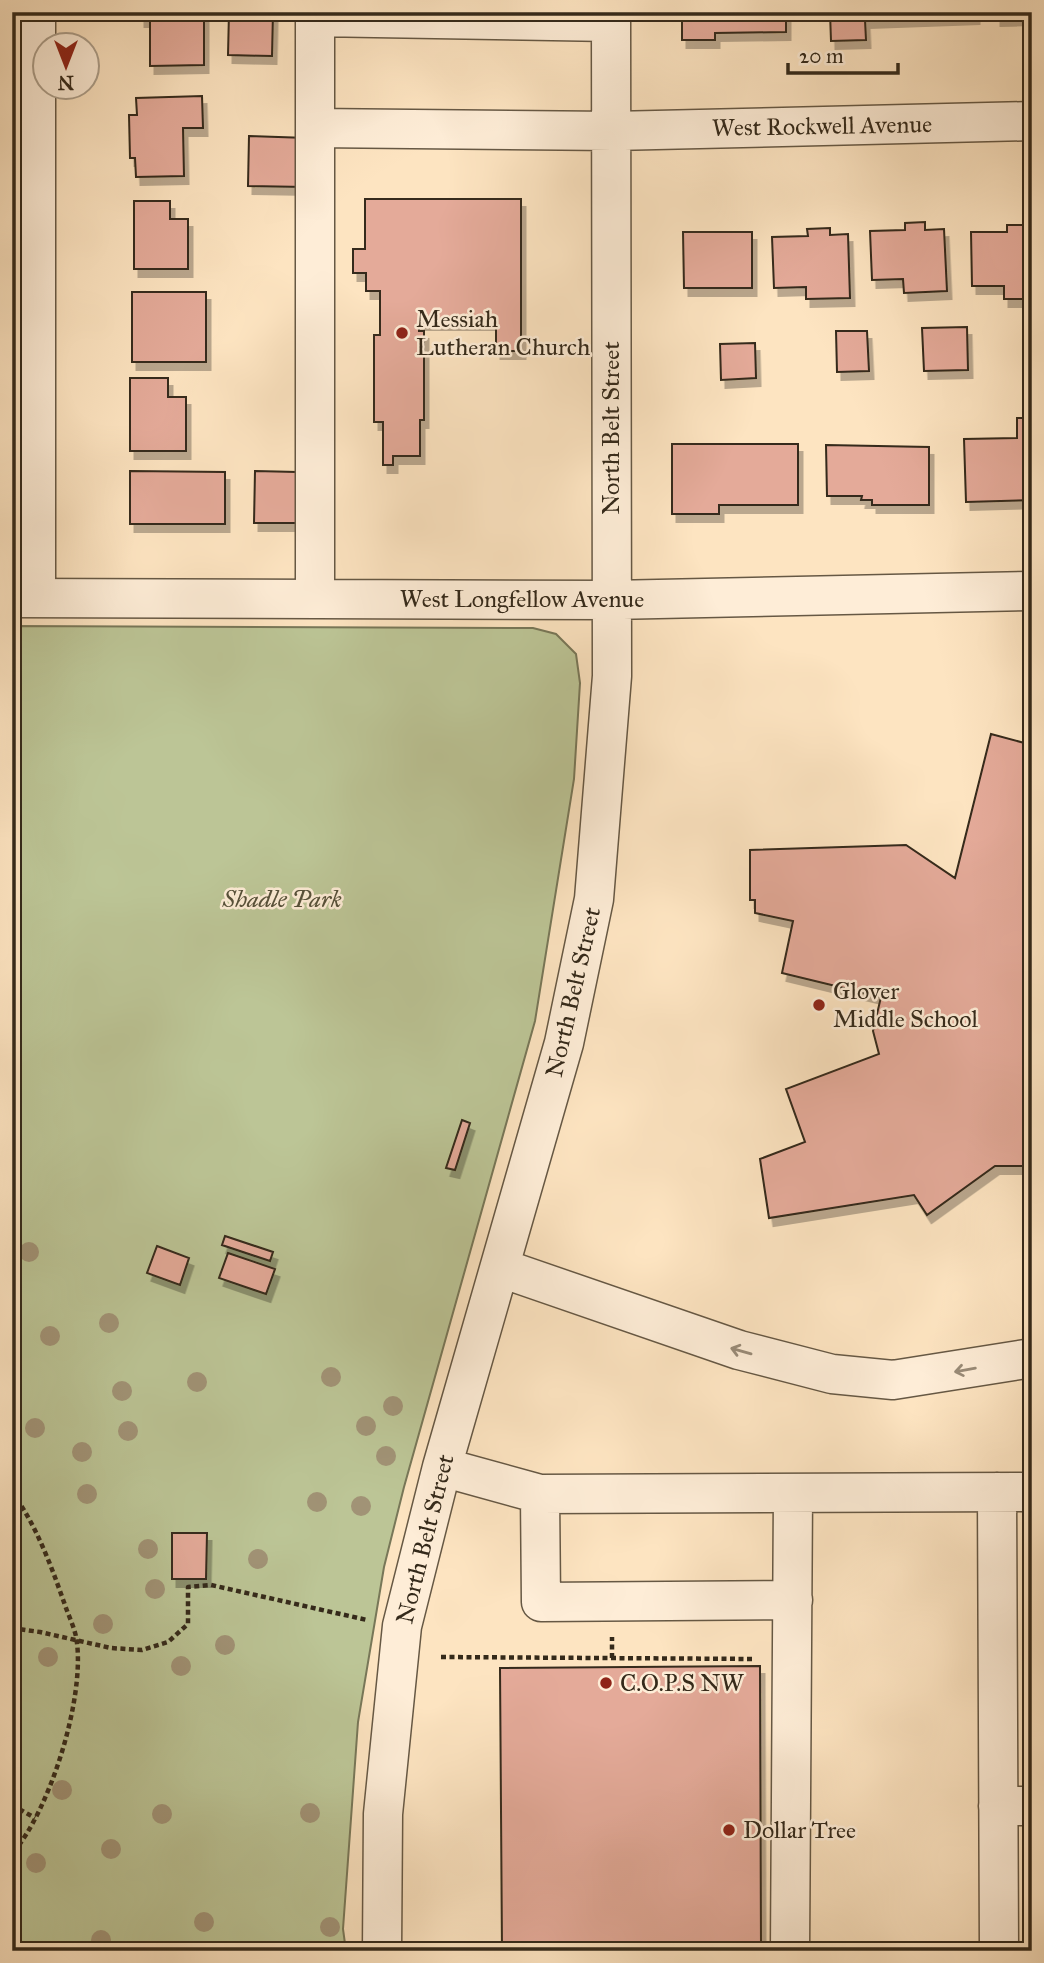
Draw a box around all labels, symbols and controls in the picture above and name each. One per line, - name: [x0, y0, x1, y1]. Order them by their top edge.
- north arrow: [32, 32, 102, 102]
- scale bar: [788, 32, 899, 76]
- text: 20 m: [799, 43, 844, 69]
- text: N: [58, 71, 74, 94]
- street label: West Rockwell Avenue: [712, 109, 932, 143]
- place label: Messiah Lutheran Church: [416, 304, 590, 362]
- marker: Messiah Lutheran Church: [394, 325, 410, 341]
- street label: North Belt Street: [596, 341, 626, 515]
- street label: West Longfellow Avenue: [400, 584, 644, 614]
- park label: Shadle Park: [221, 884, 342, 914]
- street label: North Belt Street: [539, 904, 607, 1080]
- place label: Glover Middle School: [833, 976, 979, 1034]
- marker: Glover Middle School: [811, 997, 827, 1013]
- one-way arrow: [730, 1343, 752, 1356]
- one-way arrow: [954, 1364, 977, 1377]
- street label: North Belt Street: [389, 1451, 461, 1627]
- place label: C.O.P.S NW: [620, 1668, 745, 1698]
- marker: C.O.P.S NW: [598, 1675, 614, 1691]
- place label: Dollar Tree: [743, 1815, 856, 1845]
- marker: Dollar Tree: [721, 1822, 737, 1838]

